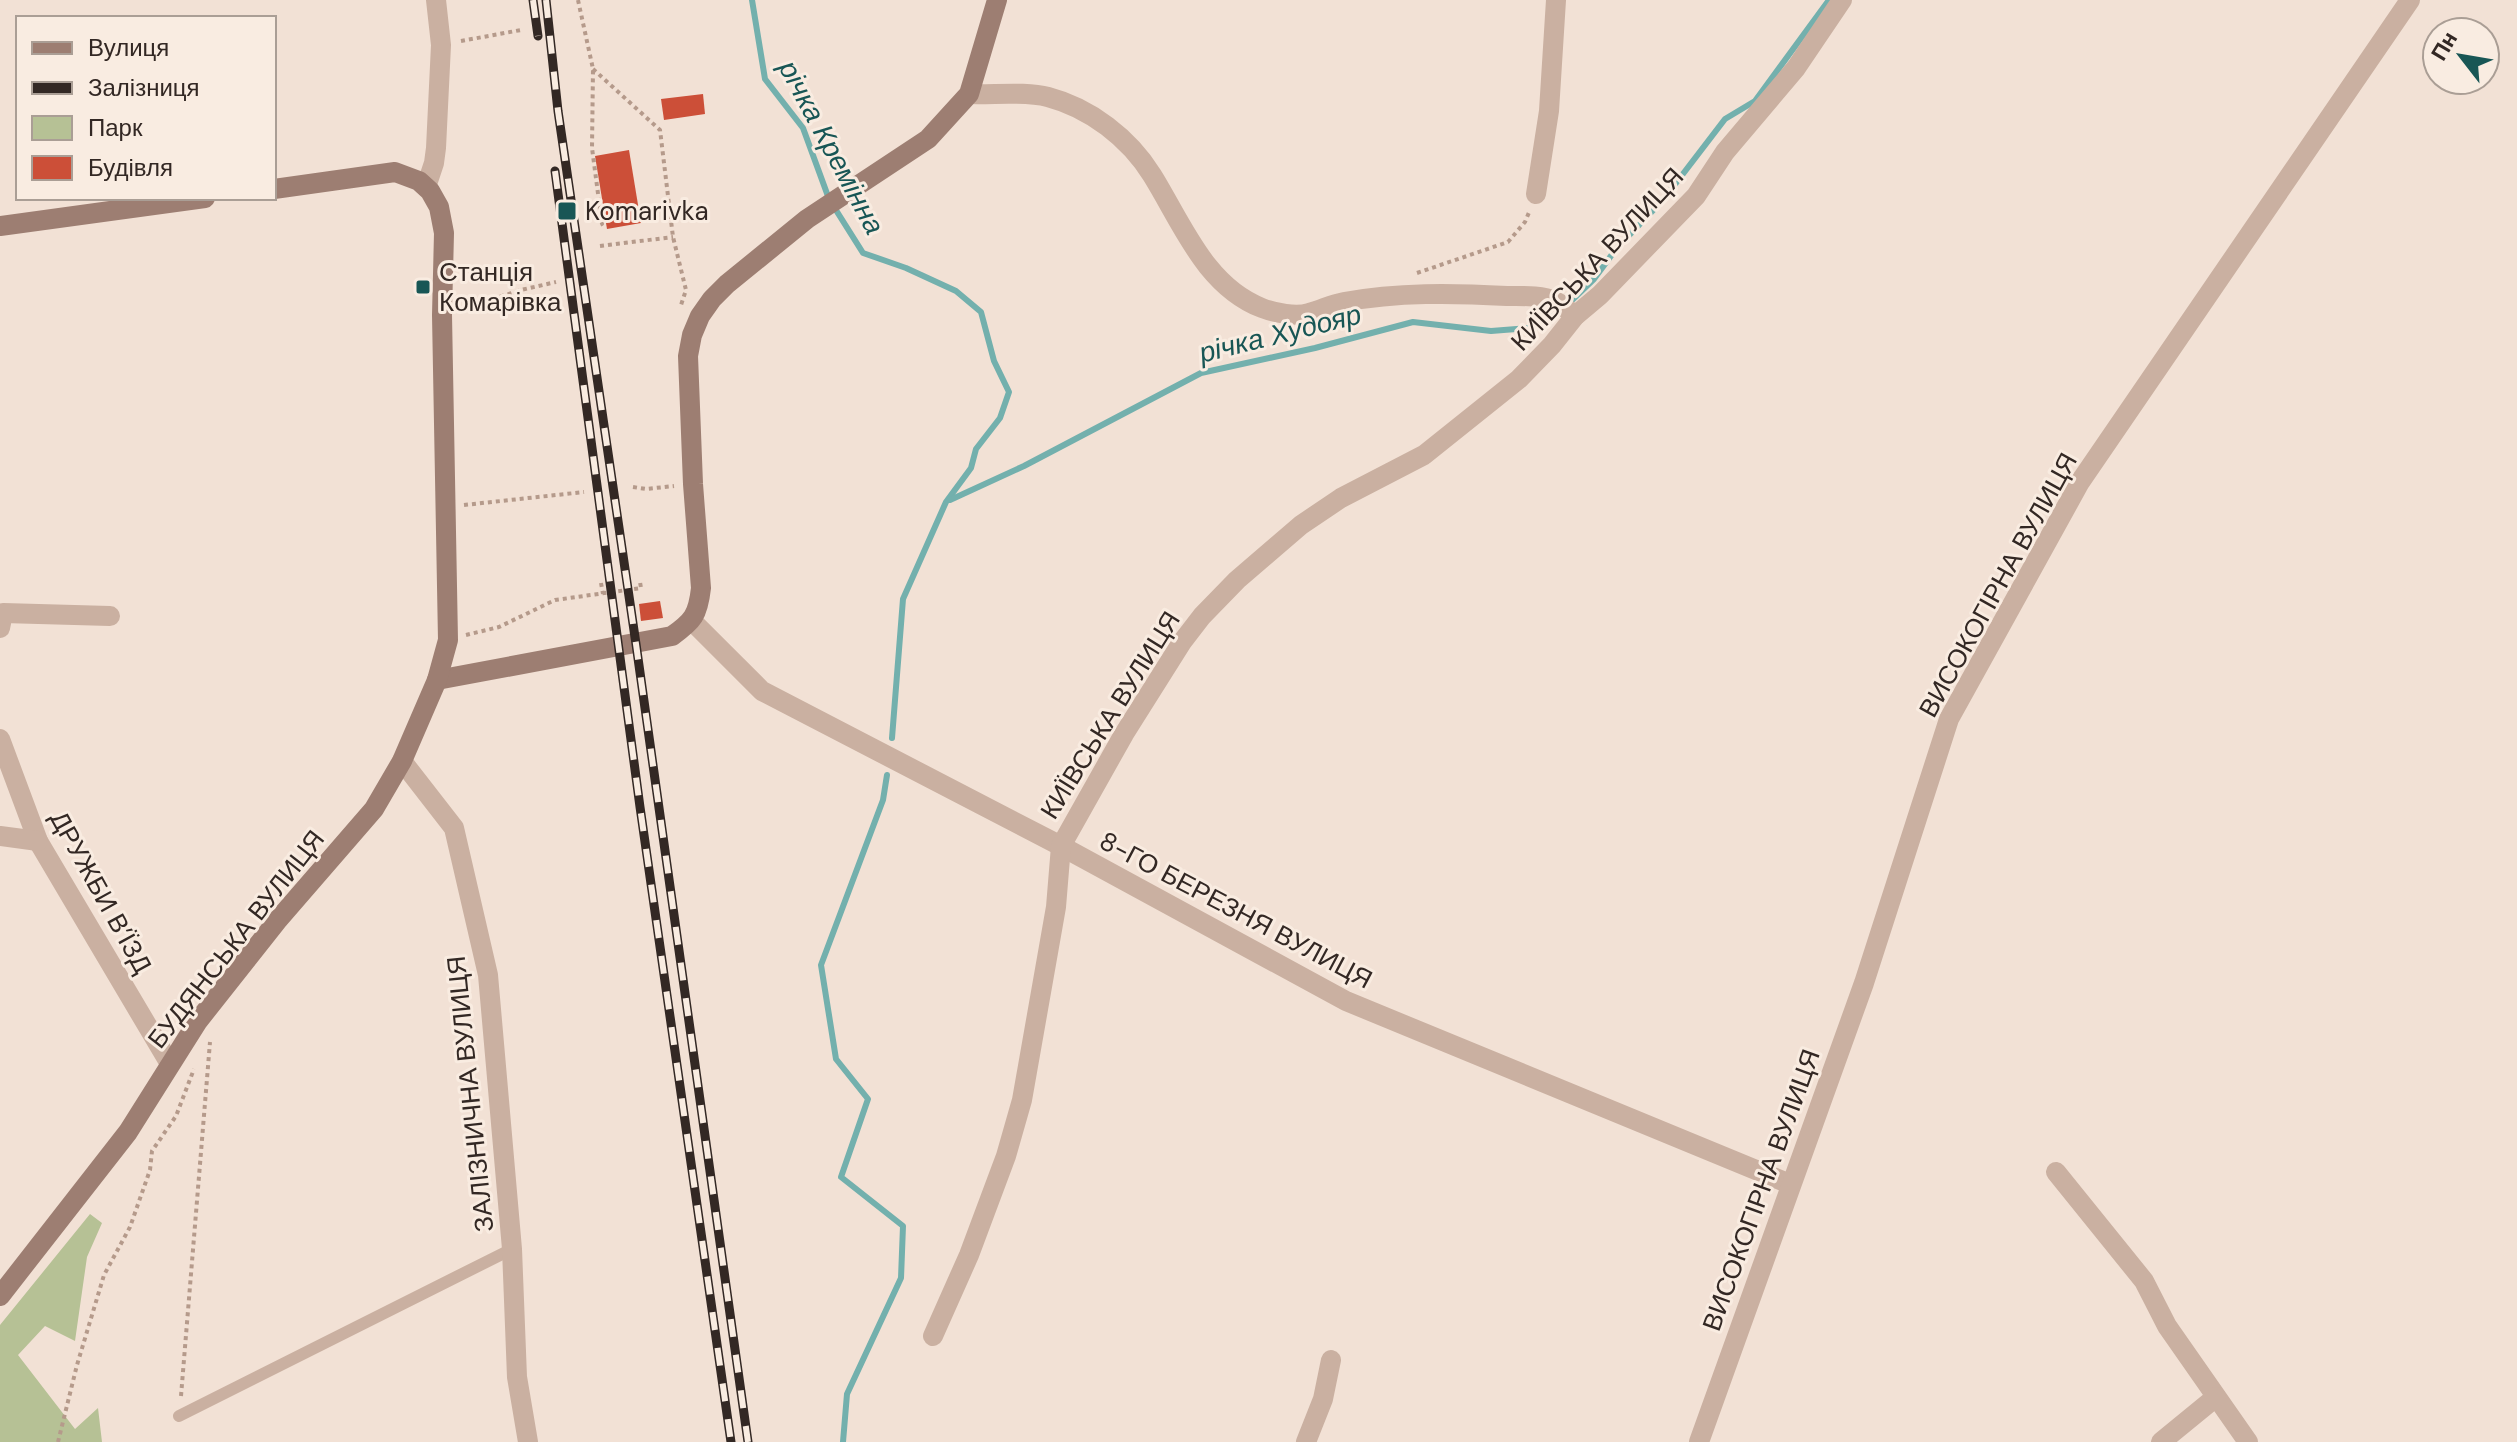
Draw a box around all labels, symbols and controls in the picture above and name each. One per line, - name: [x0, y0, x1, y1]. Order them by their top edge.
- legend: [16, 16, 276, 200]
- north arrow: [2421, 16, 2501, 96]
- text: Пн: [2424, 26, 2464, 66]
- text: Вулиця: [88, 32, 169, 63]
- water label: річка Кремінна: [770, 53, 893, 241]
- text: Залізниця: [88, 72, 200, 103]
- text: Парк: [88, 112, 143, 143]
- text: Будівля: [88, 152, 173, 183]
- street label: КИЇВСЬКА ВУЛИЦЯ: [1503, 160, 1691, 358]
- place label: Komarivka: [585, 194, 709, 228]
- marker: Komarivka: [556, 200, 578, 222]
- place label: Станція Комарівка: [439, 255, 562, 319]
- marker: Станція Комарівка: [414, 278, 432, 296]
- water label: річка Худояр: [1194, 295, 1365, 372]
- street label: ВИСОКОГІРНА ВУЛИЦЯ: [1911, 447, 2085, 723]
- street label: КИЇВСЬКА ВУЛИЦЯ: [1032, 605, 1188, 825]
- street label: ДРУЖБИ В’ЇЗД: [42, 805, 160, 980]
- street label: БУДЯНСЬКА ВУЛИЦЯ: [140, 823, 332, 1055]
- street label: 8-ГО БЕРЕЗНЯ ВУЛИЦЯ: [1094, 824, 1378, 996]
- street label: ЗАЛІЗНИЧНА ВУЛИЦЯ: [439, 954, 501, 1234]
- street label: ВИСОКОГІРНА ВУЛИЦЯ: [1694, 1045, 1828, 1335]

